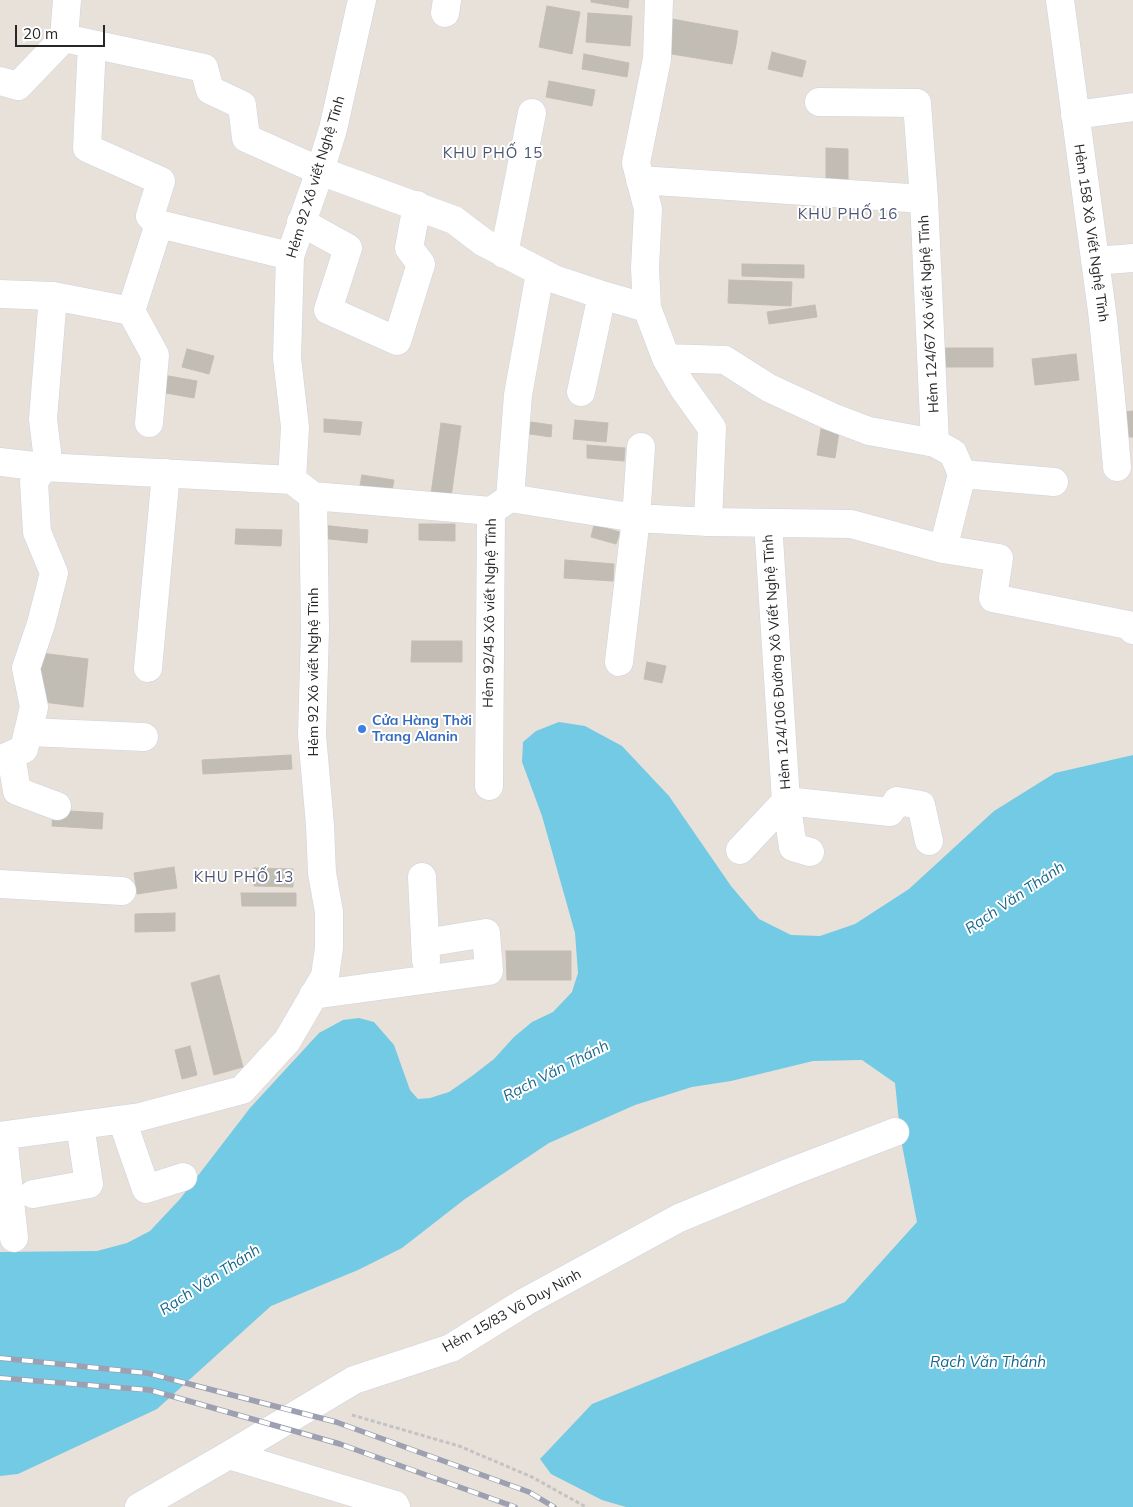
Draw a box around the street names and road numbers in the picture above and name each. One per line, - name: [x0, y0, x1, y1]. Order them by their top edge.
- street label: Hẻm 92 Xô viết Nghệ Tĩnh: [283, 94, 349, 260]
- street label: Hẻm 158 Xô Viết Nghệ Tĩnh: [1070, 143, 1112, 323]
- street label: Hẻm 124/67 Xô viết Nghệ Tĩnh: [915, 215, 943, 413]
- street label: Hẻm 92/45 Xô viết Nghệ Tĩnh: [480, 518, 500, 708]
- street label: Hẻm 124/106 Đường Xô Viết Nghệ Tĩnh: [760, 534, 794, 790]
- street label: Hẻm 92 Xô viết Nghệ Tĩnh: [306, 588, 322, 756]
- street label: Hẻm 15/83 Võ Duy Ninh: [440, 1266, 584, 1356]

